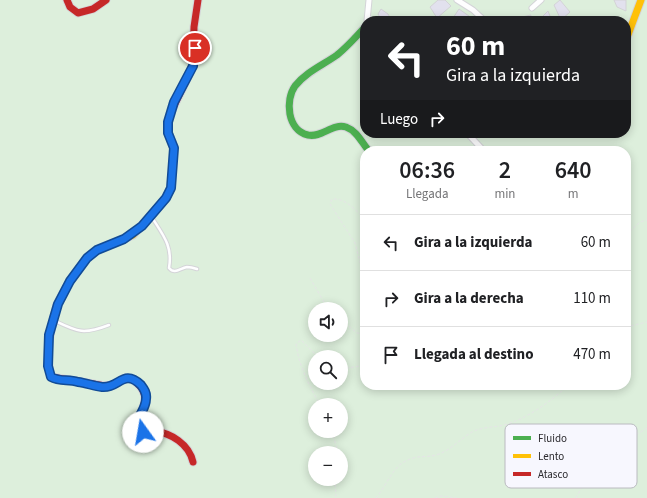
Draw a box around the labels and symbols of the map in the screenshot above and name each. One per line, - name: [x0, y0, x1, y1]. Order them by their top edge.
- pin: [178, 31, 212, 65]
- position arrow: [122, 411, 164, 453]
- legend: [505, 424, 637, 488]
- text: Fluido: [538, 431, 567, 446]
- text: Lento: [538, 449, 564, 464]
- text: Atasco: [538, 467, 568, 482]

